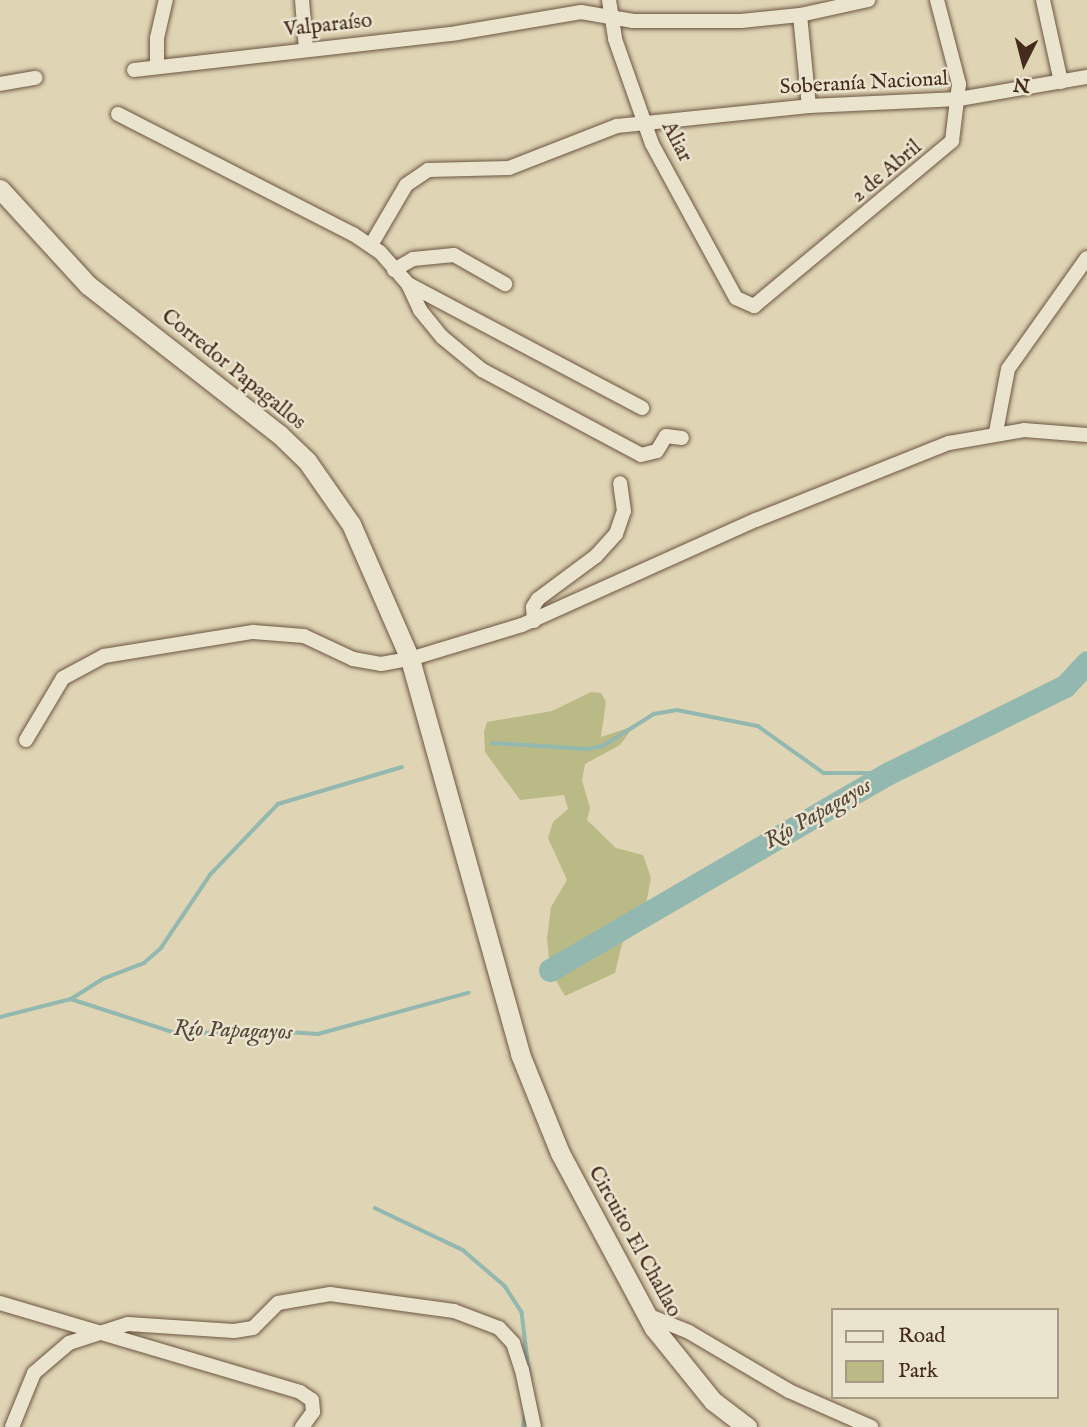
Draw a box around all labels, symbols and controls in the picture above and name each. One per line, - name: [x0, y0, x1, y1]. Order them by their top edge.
- street label: Valparaíso: [283, 9, 373, 43]
- north arrow: [989, 28, 1059, 98]
- street label: Soberanía Nacional: [779, 67, 949, 101]
- text: N: [1012, 71, 1031, 97]
- street label: Aliar: [655, 117, 697, 167]
- street label: 2 de Abril: [847, 135, 927, 209]
- street label: Corredor Papagallos: [156, 304, 310, 436]
- water label: Río Papagayos: [759, 772, 877, 856]
- water label: Río Papagayos: [173, 1015, 293, 1047]
- street label: Circuito El Challao: [582, 1162, 686, 1322]
- legend: [832, 1308, 1059, 1399]
- text: Road: [898, 1323, 945, 1350]
- text: Park: [898, 1358, 938, 1385]

